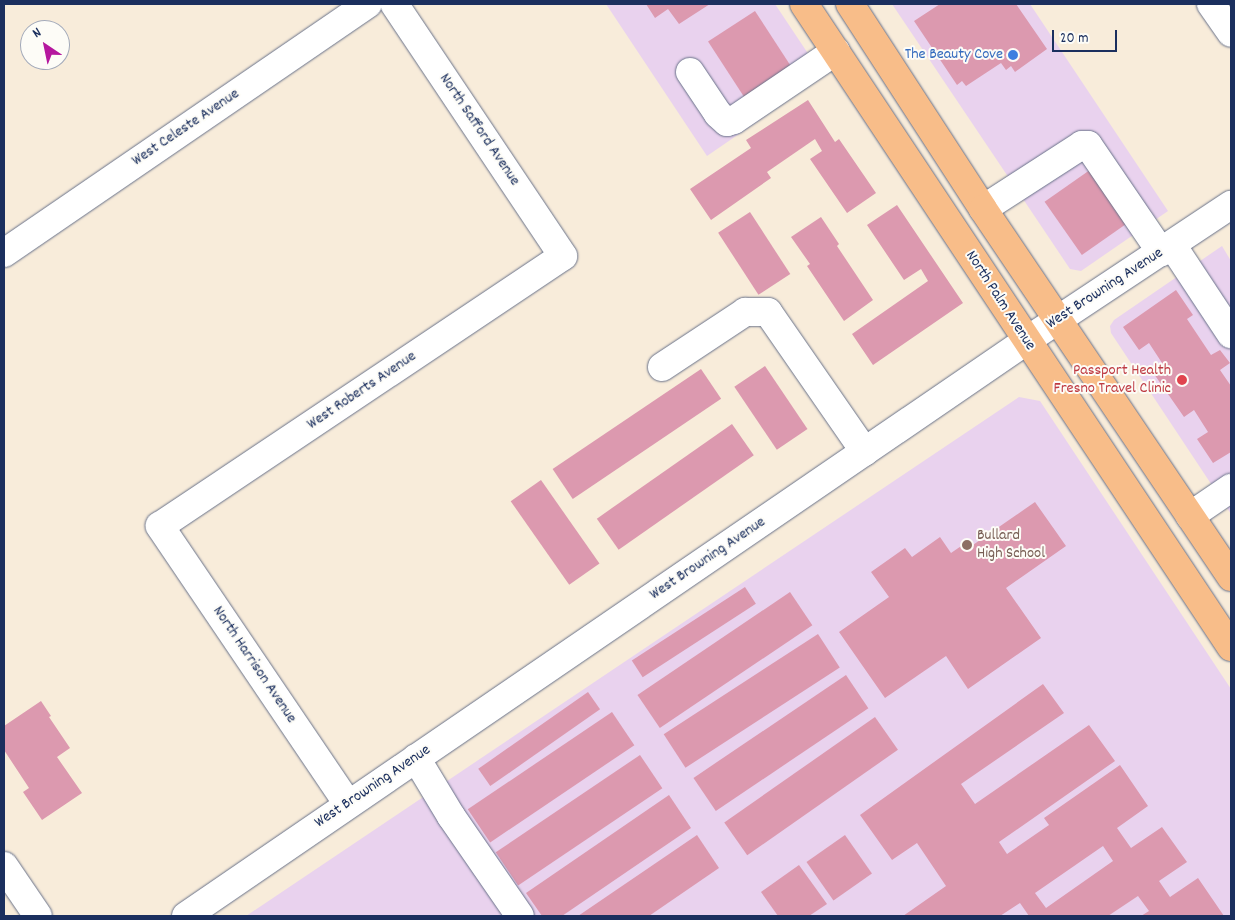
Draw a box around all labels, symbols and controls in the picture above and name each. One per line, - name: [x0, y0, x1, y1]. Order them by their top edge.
- north arrow: [20, 20, 70, 70]
- scale bar: [1055, 20, 1120, 52]
- text: N: [29, 23, 46, 44]
- text: 20 m: [1060, 28, 1088, 50]
- place label: The Beauty Cove: [905, 45, 1003, 65]
- marker: The Beauty Cove: [1007, 49, 1019, 61]
- street label: North Safford Avenue: [434, 70, 524, 190]
- street label: West Celeste Avenue: [129, 85, 243, 171]
- street label: West Browning Avenue: [1043, 244, 1167, 334]
- street label: North Palm Avenue: [961, 248, 1039, 354]
- street label: West Roberts Avenue: [304, 347, 420, 435]
- place label: Passport Health Fresno Travel Clinic: [1054, 361, 1171, 399]
- marker: Passport Health Fresno Travel Clinic: [1175, 373, 1189, 387]
- street label: West Browning Avenue: [646, 513, 770, 605]
- place label: Bullard High School: [977, 526, 1045, 564]
- marker: Bullard High School: [961, 539, 973, 551]
- street label: North Harrison Avenue: [208, 603, 300, 727]
- street label: West Browning Avenue: [311, 741, 435, 833]

